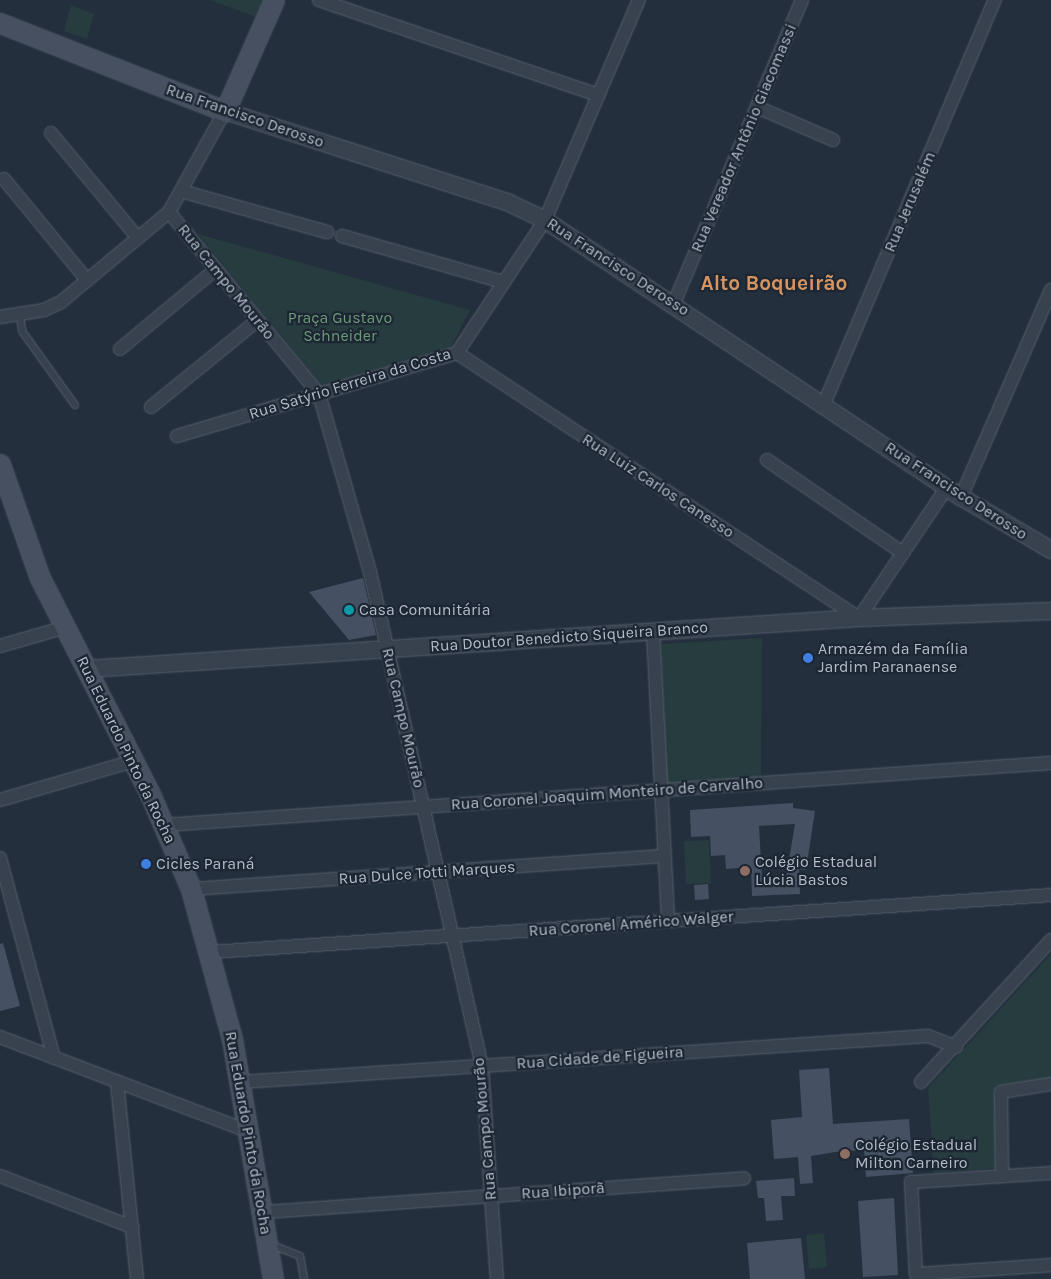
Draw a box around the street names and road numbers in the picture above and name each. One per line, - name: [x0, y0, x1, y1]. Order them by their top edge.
- street label: Rua Vereador Antônio Giacomassi: [687, 21, 801, 255]
- street label: Rua Francisco Derosso: [163, 80, 327, 152]
- street label: Rua Jerusalém: [880, 149, 940, 255]
- street label: Rua Francisco Derosso: [543, 214, 693, 320]
- street label: Rua Campo Mourão: [174, 220, 278, 344]
- street label: Rua Satýrio Ferreira da Costa: [247, 344, 453, 424]
- street label: Rua Luiz Carlos Canesso: [578, 430, 738, 542]
- street label: Rua Francisco Derosso: [881, 438, 1031, 544]
- street label: Rua Doutor Benedicto Siqueira Branco: [429, 618, 709, 656]
- street label: Rua Campo Mourão: [378, 646, 428, 790]
- street label: Rua Eduardo Pinto da Rocha: [72, 653, 180, 847]
- street label: Rua Coronel Joaquim Monteiro de Carvalho: [450, 774, 764, 814]
- street label: Rua Dulce Totti Marques: [338, 857, 516, 889]
- street label: Rua Coronel Américo Walger: [528, 907, 734, 941]
- street label: Rua Eduardo Pinto da Rocha: [221, 1030, 275, 1236]
- street label: Rua Cidade de Figueira: [516, 1043, 684, 1073]
- street label: Rua Campo Mourão: [469, 1057, 501, 1201]
- street label: Rua Ibiporã: [521, 1179, 605, 1203]

